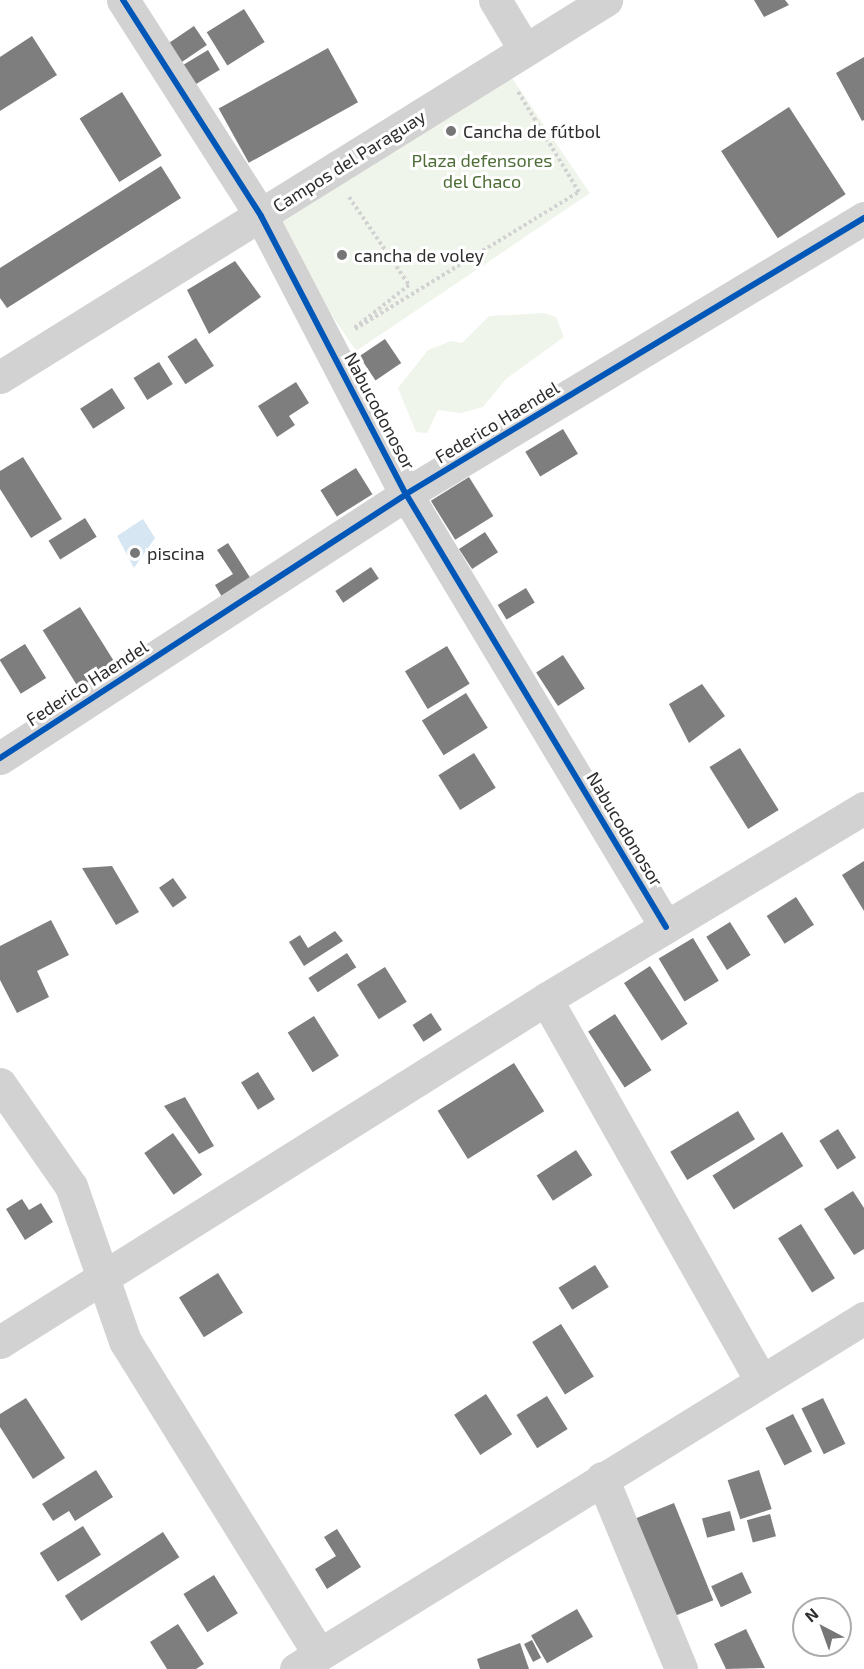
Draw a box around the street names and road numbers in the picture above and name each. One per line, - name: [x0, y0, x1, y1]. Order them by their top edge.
- street label: Campos del Paraguay: [269, 105, 429, 217]
- street label: Nabucodonosor: [340, 349, 420, 473]
- street label: Federico Haendel: [431, 376, 563, 468]
- street label: Federico Haendel: [22, 636, 152, 730]
- street label: Nabucodonosor: [582, 768, 668, 890]

